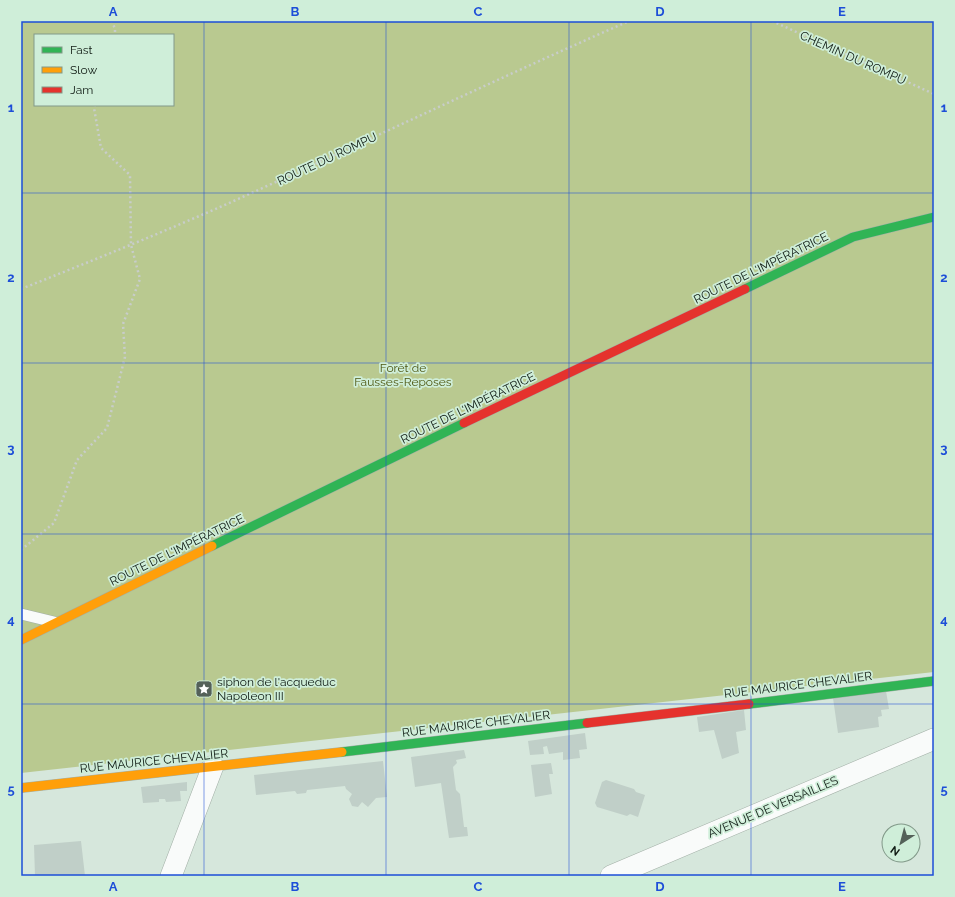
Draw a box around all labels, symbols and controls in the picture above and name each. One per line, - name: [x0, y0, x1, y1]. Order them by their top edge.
- text: A: [109, 4, 118, 19]
- text: B: [291, 4, 300, 19]
- text: C: [474, 4, 483, 19]
- text: D: [655, 4, 665, 19]
- text: E: [838, 4, 846, 19]
- street label: CHEMIN DU ROMPU: [798, 28, 908, 88]
- legend: [34, 34, 174, 106]
- text: Fast: [70, 43, 93, 57]
- text: Slow: [70, 63, 97, 77]
- text: Jam: [70, 83, 93, 97]
- text: 1: [8, 100, 15, 115]
- text: 1: [941, 100, 948, 115]
- street label: ROUTE DU ROMPU: [275, 130, 379, 188]
- street label: ROUTE DE L'IMPÉRATRICE: [692, 229, 830, 307]
- text: 2: [7, 270, 15, 285]
- text: 2: [940, 270, 948, 285]
- park label: Forêt de Fausses-Reposes: [354, 361, 452, 389]
- street label: ROUTE DE L'IMPÉRATRICE: [399, 369, 537, 447]
- text: 3: [7, 441, 15, 456]
- text: 3: [940, 441, 948, 456]
- street label: ROUTE DE L'IMPÉRATRICE: [108, 511, 246, 589]
- text: 4: [7, 612, 15, 627]
- text: 4: [940, 612, 948, 627]
- street label: RUE MAURICE CHEVALIER: [723, 669, 873, 701]
- place label: siphon de l'acqueduc Napoleon III: [217, 675, 336, 703]
- place icon: siphon de l'acqueduc Napoleon III: [194, 679, 214, 699]
- street label: RUE MAURICE CHEVALIER: [401, 708, 551, 740]
- street label: RUE MAURICE CHEVALIER: [79, 746, 229, 776]
- street label: AVENUE DE VERSAILLES: [706, 773, 840, 841]
- text: 5: [7, 782, 15, 797]
- text: 5: [940, 782, 948, 797]
- north arrow: [881, 823, 921, 863]
- text: N: [888, 843, 903, 858]
- text: A: [109, 879, 118, 894]
- text: B: [291, 879, 300, 894]
- text: C: [474, 879, 483, 894]
- text: D: [655, 879, 665, 894]
- text: E: [838, 879, 846, 894]

